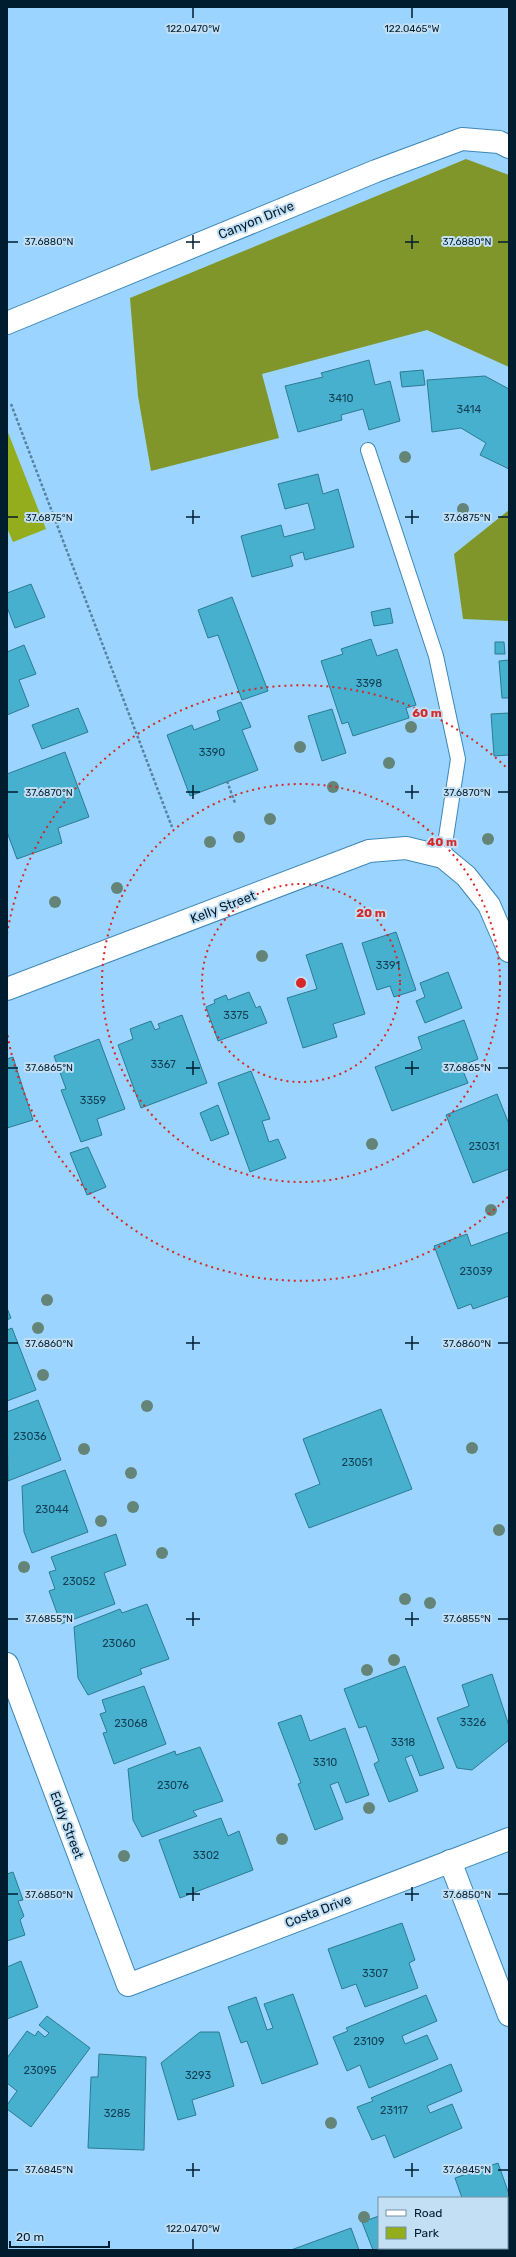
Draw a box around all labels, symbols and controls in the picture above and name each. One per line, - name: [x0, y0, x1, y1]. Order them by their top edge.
- text: 122.0470°W: [166, 23, 220, 35]
- text: 122.0465°W: [385, 23, 439, 35]
- street label: Canyon Drive: [216, 198, 296, 242]
- text: 37.6880°N: [25, 236, 73, 248]
- text: 37.6880°N: [443, 236, 491, 248]
- house number: 3410: [329, 392, 353, 405]
- house number: 3414: [457, 403, 482, 416]
- text: 37.6875°N: [25, 512, 73, 524]
- text: 37.6875°N: [443, 512, 491, 524]
- house number: 3398: [356, 677, 382, 690]
- text: 60 m: [412, 706, 442, 720]
- house number: 3390: [199, 746, 225, 759]
- text: 37.6870°N: [25, 787, 73, 799]
- text: 37.6870°N: [443, 787, 491, 799]
- text: 40 m: [427, 835, 457, 849]
- street label: Kelly Street: [188, 888, 258, 926]
- text: 20 m: [356, 906, 386, 920]
- house number: 3391: [376, 959, 400, 972]
- centre of rings: [294, 976, 308, 990]
- house number: 3375: [223, 1009, 249, 1022]
- house number: 3367: [150, 1058, 176, 1071]
- text: 37.6865°N: [25, 1062, 73, 1074]
- text: 37.6865°N: [443, 1062, 491, 1074]
- house number: 3359: [80, 1094, 106, 1107]
- house number: 23031: [468, 1140, 500, 1153]
- house number: 23039: [459, 1265, 493, 1278]
- text: 37.6860°N: [25, 1338, 73, 1350]
- text: 37.6860°N: [443, 1338, 491, 1350]
- house number: 23036: [13, 1430, 47, 1443]
- house number: 23051: [341, 1456, 373, 1469]
- house number: 23044: [35, 1503, 69, 1516]
- house number: 23052: [62, 1575, 96, 1588]
- text: 37.6855°N: [25, 1613, 73, 1625]
- text: 37.6855°N: [443, 1613, 491, 1625]
- house number: 23060: [102, 1637, 136, 1650]
- house number: 3326: [460, 1716, 487, 1729]
- house number: 23068: [114, 1717, 148, 1730]
- house number: 3318: [391, 1736, 415, 1749]
- house number: 3310: [313, 1756, 337, 1769]
- house number: 23076: [157, 1779, 189, 1792]
- street label: Eddy Street: [47, 1789, 87, 1861]
- house number: 3302: [193, 1849, 219, 1862]
- text: 37.6850°N: [25, 1889, 73, 1901]
- text: 37.6850°N: [443, 1889, 491, 1901]
- street label: Costa Drive: [283, 1892, 353, 1930]
- house number: 3307: [362, 1967, 388, 1980]
- house number: 23109: [353, 2035, 385, 2048]
- house number: 23095: [23, 2064, 57, 2077]
- house number: 3293: [185, 2069, 211, 2082]
- house number: 23117: [380, 2104, 408, 2117]
- house number: 3285: [104, 2107, 131, 2120]
- text: 37.6845°N: [25, 2164, 73, 2176]
- text: 37.6845°N: [443, 2164, 491, 2176]
- legend: [378, 2197, 508, 2249]
- text: Road: [414, 2206, 442, 2220]
- scale bar: [10, 2223, 109, 2249]
- text: 122.0470°W: [166, 2223, 220, 2235]
- text: Park: [414, 2226, 440, 2240]
- text: 20 m: [16, 2230, 44, 2244]

